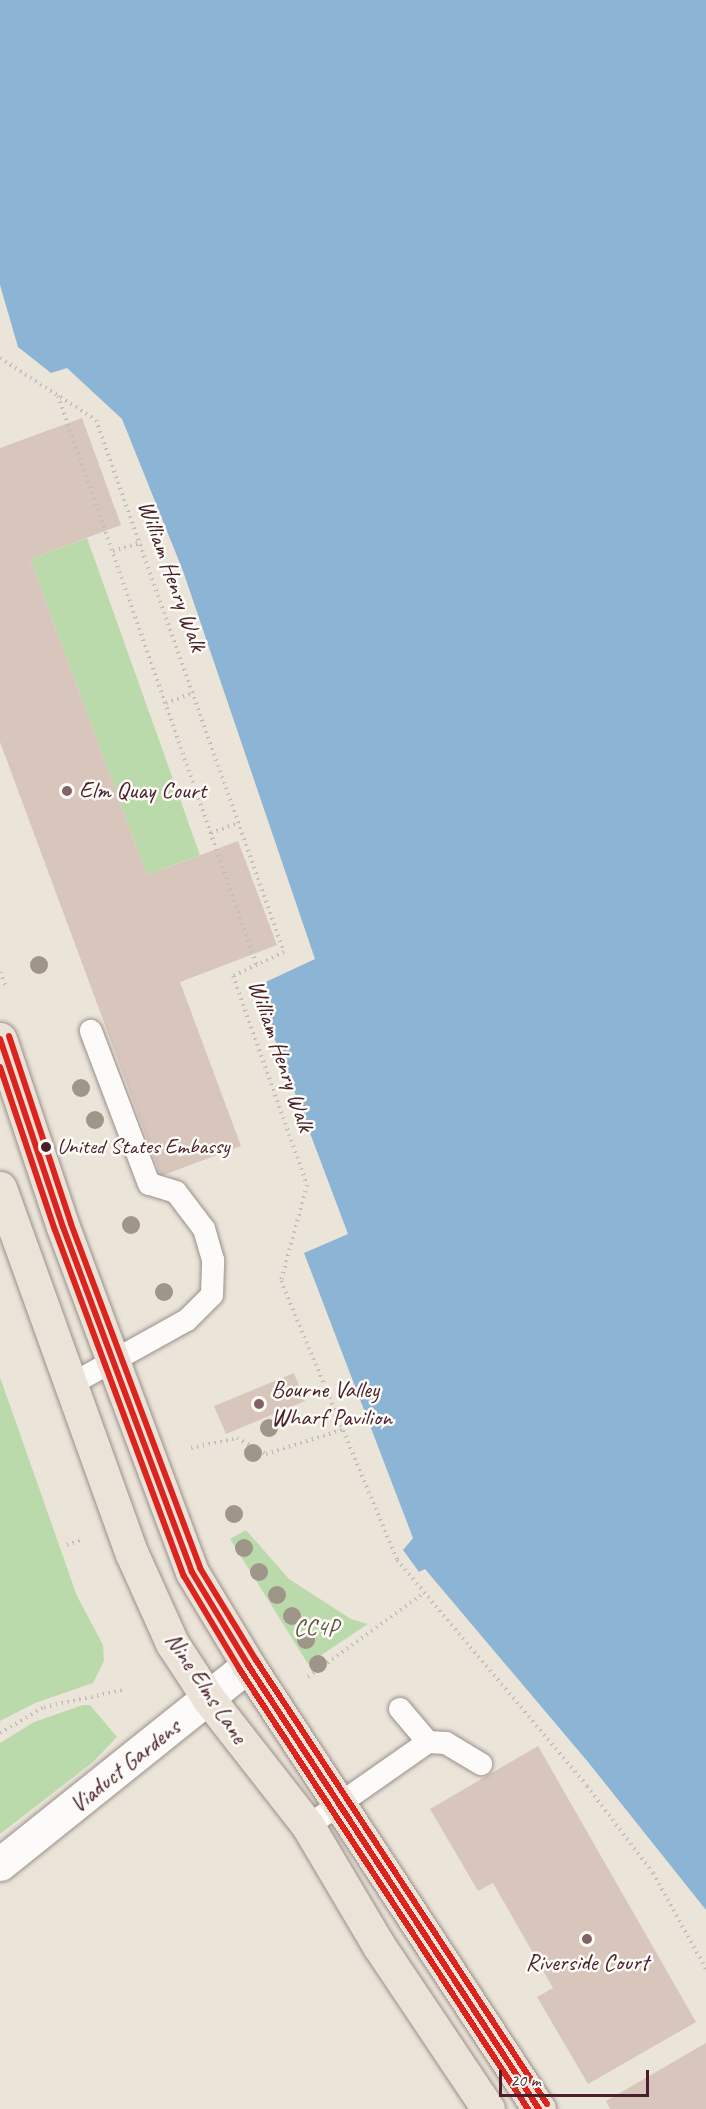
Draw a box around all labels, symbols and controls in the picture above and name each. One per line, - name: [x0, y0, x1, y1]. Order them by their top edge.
- street label: William Henry Walk: [131, 496, 213, 656]
- place label: Elm Quay Court: [79, 777, 206, 805]
- marker: Elm Quay Court: [60, 784, 74, 798]
- street label: William Henry Walk: [241, 976, 321, 1136]
- place label: United States Embassy: [57, 1134, 231, 1160]
- marker: United States Embassy: [40, 1141, 52, 1153]
- place label: Bourne Valley Wharf Pavilion: [271, 1376, 392, 1432]
- marker: Bourne Valley Wharf Pavilion: [252, 1397, 266, 1411]
- park label: CC4P: [294, 1614, 338, 1642]
- street label: Nine Elms Lane: [158, 1627, 254, 1749]
- street label: Viaduct Gardens: [64, 1713, 186, 1819]
- marker: Riverside Court: [580, 1932, 594, 1946]
- place label: Riverside Court: [526, 1949, 648, 1977]
- scale bar: [502, 2058, 652, 2096]
- text: 20 m: [510, 2069, 541, 2091]

